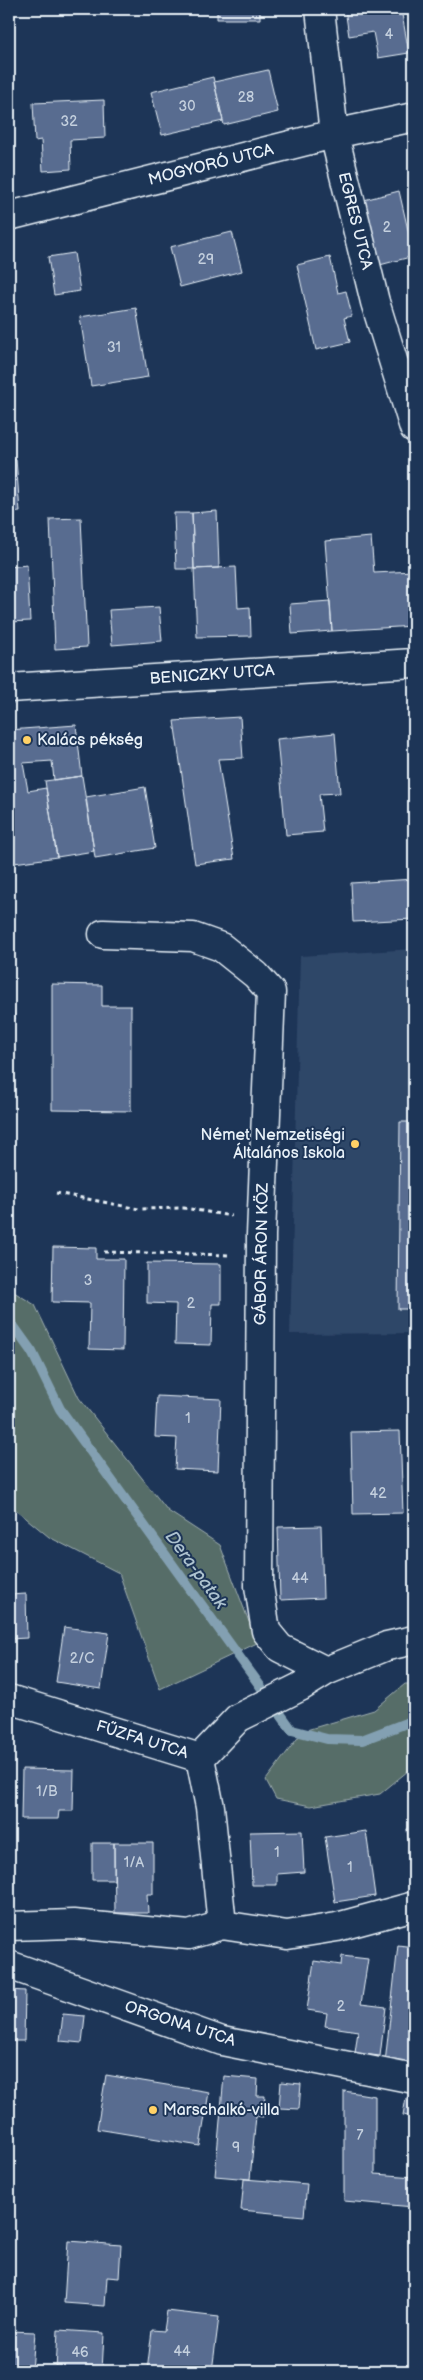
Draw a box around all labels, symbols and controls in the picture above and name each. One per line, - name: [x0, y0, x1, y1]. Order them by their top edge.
- house number: 4: [385, 26, 394, 43]
- house number: 28: [238, 89, 254, 106]
- house number: 30: [179, 98, 195, 115]
- house number: 32: [61, 113, 78, 130]
- street label: MOGYORÓ UTCA: [146, 138, 276, 190]
- street label: EGRES UTCA: [334, 170, 376, 272]
- house number: 2: [383, 219, 392, 236]
- house number: 29: [198, 251, 214, 268]
- house number: 31: [107, 339, 121, 356]
- street label: BENICZKY UTCA: [149, 661, 275, 689]
- place label: Kalács pékség: [37, 731, 143, 750]
- marker: Kalács pékség: [21, 734, 33, 746]
- place label: Német Nemzetiségi Általános Iskola: [201, 1126, 345, 1163]
- marker: Német Nemzetiségi Általános Iskola: [349, 1138, 361, 1150]
- street label: GÁBOR ÁRON KÖZ: [249, 1182, 273, 1325]
- house number: 3: [84, 1272, 92, 1289]
- house number: 2: [187, 1295, 196, 1312]
- house number: 1: [185, 1410, 191, 1427]
- house number: 42: [370, 1485, 387, 1502]
- water label: Dera-patak: [161, 1527, 232, 1614]
- house number: 44: [291, 1570, 309, 1587]
- house number: 2/C: [70, 1650, 94, 1667]
- street label: FŰZFA UTCA: [94, 1715, 191, 1763]
- house number: 1/B: [36, 1783, 58, 1800]
- house number: 1: [274, 1844, 280, 1861]
- house number: 1/A: [124, 1854, 145, 1871]
- house number: 1: [347, 1859, 353, 1876]
- street label: ORGONA UTCA: [122, 1997, 238, 2051]
- house number: 2: [337, 1998, 346, 2015]
- place label: Marschalkó-villa: [163, 2101, 280, 2120]
- marker: Marschalkó-villa: [147, 2104, 159, 2116]
- house number: 7: [357, 2127, 364, 2144]
- house number: 9: [232, 2139, 240, 2156]
- house number: 44: [173, 2343, 191, 2360]
- house number: 46: [71, 2344, 89, 2361]

